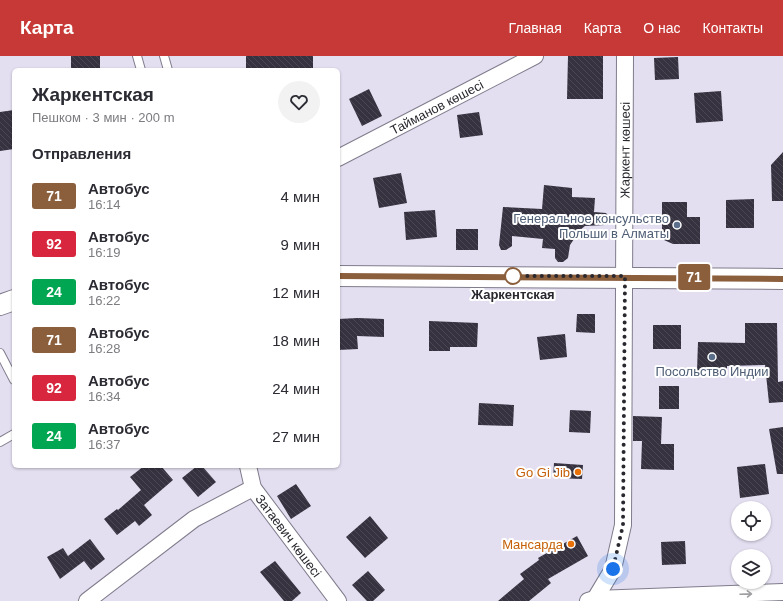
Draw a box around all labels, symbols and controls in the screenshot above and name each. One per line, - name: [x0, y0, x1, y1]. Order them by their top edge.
- text: Карта: [20, 17, 74, 38]
- text: Главная: [508, 20, 562, 36]
- text: Карта: [584, 20, 621, 36]
- text: О нас: [643, 20, 681, 36]
- text: Контакты: [703, 20, 763, 36]
- street label: Тайманов көшесі: [388, 77, 486, 138]
- button: heart: [278, 81, 320, 123]
- text: Жаркентская: [32, 84, 154, 105]
- street label: Жаркент көшесі: [617, 102, 633, 198]
- text: Пешком · 3 мин · 200 m: [32, 110, 174, 125]
- text: Отправления: [32, 145, 131, 162]
- text: Автобус: [88, 180, 150, 197]
- text: 71: [46, 188, 62, 204]
- text: 4 мин: [281, 188, 320, 205]
- text: 16:14: [88, 197, 121, 212]
- place label: Генеральное консульство Польши в Алматы: [513, 211, 669, 241]
- marker: Генеральное консульство Польши в Алматы: [672, 220, 682, 230]
- text: Автобус: [88, 228, 150, 245]
- text: 92: [46, 236, 62, 252]
- text: 9 мин: [281, 236, 320, 253]
- text: 16:19: [88, 245, 121, 260]
- line badge: 71: [676, 264, 712, 290]
- marker: Жаркентская: [504, 267, 522, 285]
- text: 71: [686, 269, 702, 285]
- text: Автобус: [88, 276, 150, 293]
- text: 24: [46, 284, 62, 300]
- text: 12 мин: [272, 284, 320, 301]
- place label: Жаркентская: [470, 287, 555, 302]
- text: 16:22: [88, 293, 121, 308]
- text: Автобус: [88, 324, 150, 341]
- text: 71: [46, 332, 62, 348]
- text: 18 мин: [272, 332, 320, 349]
- text: 16:28: [88, 341, 121, 356]
- marker: Посольство Индии: [707, 352, 717, 362]
- place label: Посольство Индии: [655, 364, 769, 379]
- text: Автобус: [88, 372, 150, 389]
- text: 92: [46, 380, 62, 396]
- text: 24 мин: [272, 380, 320, 397]
- text: 16:34: [88, 389, 121, 404]
- text: Автобус: [88, 420, 150, 437]
- text: 24: [46, 428, 62, 444]
- text: 27 мин: [272, 428, 320, 445]
- text: 16:37: [88, 437, 121, 452]
- place label: Go Gi Jib: [516, 465, 570, 480]
- marker: Go Gi Jib: [573, 467, 583, 477]
- street label: Затаевич көшесі: [252, 491, 324, 580]
- map controls: [731, 501, 771, 589]
- button: locate: [731, 501, 771, 541]
- place label: Мансарда: [502, 537, 564, 552]
- marker: Мансарда: [566, 539, 576, 549]
- button: layers: [731, 549, 771, 589]
- your location: [603, 559, 623, 579]
- one-way arrow: [739, 590, 752, 597]

